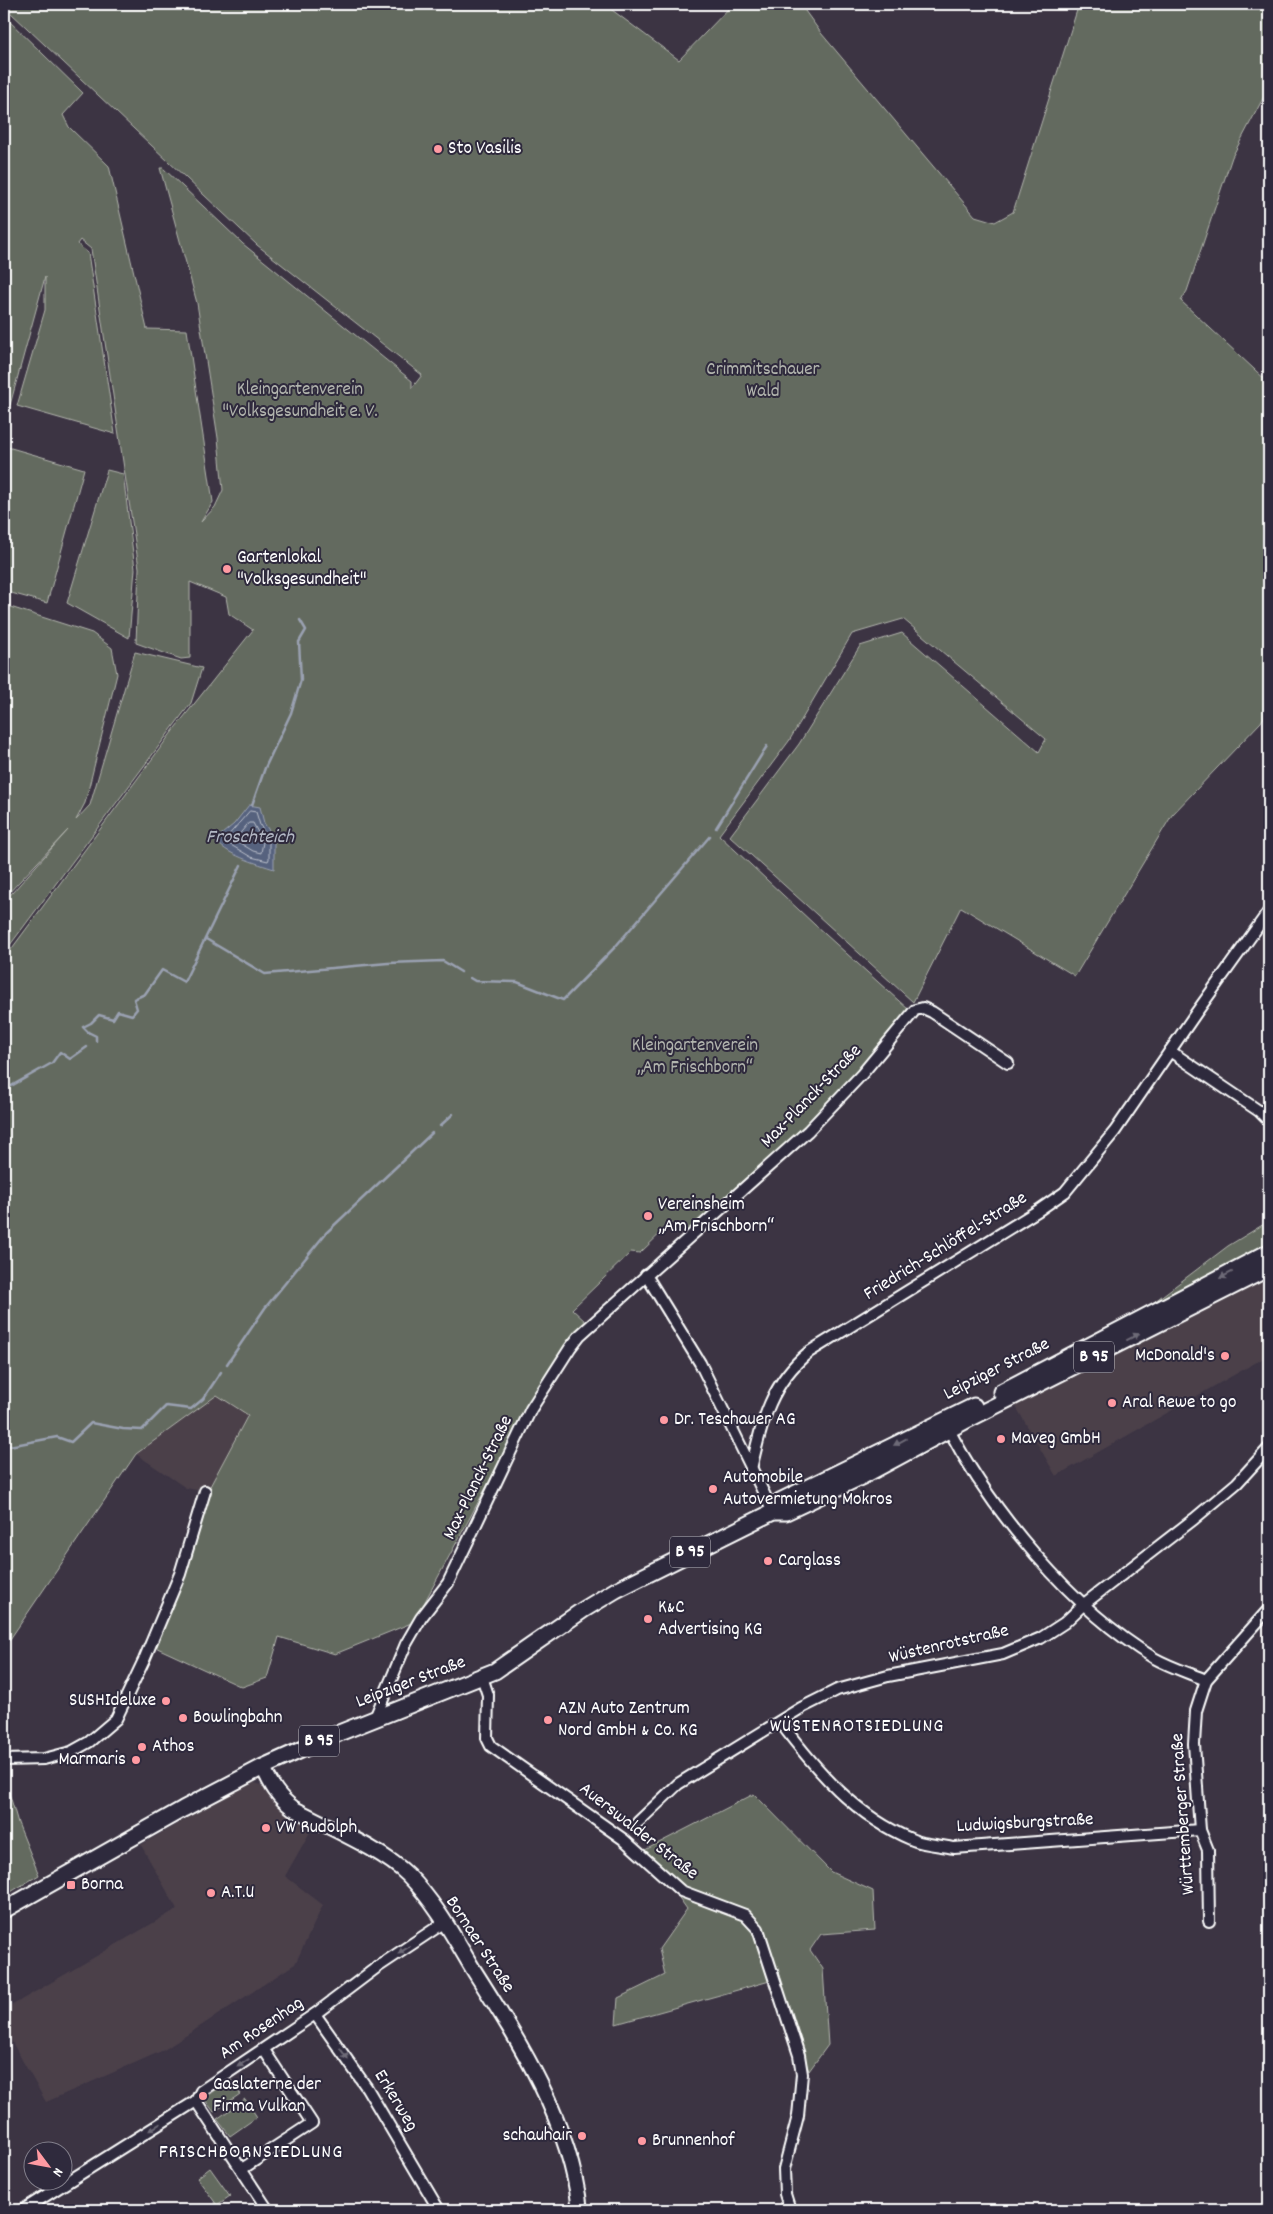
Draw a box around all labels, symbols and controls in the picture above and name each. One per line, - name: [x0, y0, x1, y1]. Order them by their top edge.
- place label: Sto Vasilis: [448, 136, 522, 163]
- marker: Sto Vasilis: [432, 143, 444, 155]
- park label: Crimmitschauer Wald: [706, 357, 820, 406]
- park label: Kleingartenverein "Volksgesundheit e. V.: [222, 377, 378, 426]
- place label: Gartenlokal "Volksgesundheit": [237, 545, 367, 594]
- marker: Gartenlokal "Volksgesundheit": [221, 563, 233, 575]
- water label: Froschteich: [206, 824, 295, 852]
- park label: Kleingartenverein „Am Frischborn“: [632, 1033, 758, 1082]
- street label: Max-Planck-Straße: [755, 1039, 869, 1155]
- street label: Friedrich-Schlöffel-Straße: [859, 1186, 1033, 1308]
- place label: Vereinsheim „Am Frischborn“: [658, 1192, 774, 1241]
- marker: Vereinsheim „Am Frischborn“: [642, 1210, 654, 1222]
- one-way arrow: [1219, 1271, 1233, 1279]
- street label: Leipziger Straße: [939, 1332, 1055, 1408]
- one-way arrow: [1126, 1333, 1140, 1341]
- road number: B 95: [1074, 1341, 1114, 1372]
- place label: McDonald's: [1135, 1343, 1215, 1370]
- marker: McDonald's: [1219, 1350, 1231, 1362]
- place label: Aral Rewe to go: [1122, 1390, 1236, 1417]
- marker: Aral Rewe to go: [1106, 1397, 1118, 1409]
- place label: Dr. Teschauer AG: [674, 1407, 796, 1434]
- street label: Max-Planck-Straße: [437, 1411, 521, 1545]
- marker: Dr. Teschauer AG: [658, 1414, 670, 1426]
- place label: Maveg GmbH: [1011, 1426, 1101, 1453]
- marker: Maveg GmbH: [995, 1433, 1007, 1445]
- one-way arrow: [894, 1437, 907, 1446]
- place label: Automobile Autovermietung Mokros: [723, 1465, 893, 1514]
- marker: Automobile Autovermietung Mokros: [707, 1483, 719, 1495]
- road number: B 95: [670, 1536, 710, 1568]
- place label: Carglass: [778, 1548, 841, 1575]
- marker: Carglass: [762, 1555, 774, 1567]
- place label: K&C Advertising KG: [658, 1595, 762, 1644]
- marker: K&C Advertising KG: [642, 1613, 654, 1625]
- street label: Wüstenrotstraße: [886, 1618, 1012, 1672]
- street label: Leipziger Straße: [352, 1650, 470, 1716]
- place label: SUSHIdeluxe: [69, 1688, 156, 1715]
- marker: SUSHIdeluxe: [160, 1695, 172, 1707]
- place label: AZN Auto Zentrum Nord GmbH & Co. KG: [558, 1696, 698, 1745]
- place label: Bowlingbahn: [193, 1705, 282, 1732]
- marker: Bowlingbahn: [177, 1712, 189, 1724]
- district label: WÜSTENROTSIEDLUNG: [770, 1713, 944, 1741]
- marker: AZN Auto Zentrum Nord GmbH & Co. KG: [542, 1714, 554, 1726]
- road number: B 95: [299, 1725, 339, 1756]
- street label: Württemberger Straße: [1165, 1732, 1203, 1896]
- place label: Athos: [152, 1734, 195, 1761]
- marker: Athos: [136, 1741, 148, 1753]
- place label: Marmaris: [58, 1747, 126, 1774]
- marker: Marmaris: [130, 1754, 142, 1766]
- street label: Auerswalder Straße: [573, 1777, 703, 1887]
- street label: Ludwigsburgstraße: [956, 1807, 1094, 1841]
- place label: VW Rudolph: [276, 1815, 357, 1842]
- marker: VW Rudolph: [260, 1822, 272, 1834]
- place label: Borna: [81, 1872, 124, 1899]
- marker: Borna: [65, 1879, 77, 1891]
- place label: A.T.U: [221, 1880, 254, 1907]
- marker: A.T.U: [205, 1887, 217, 1899]
- street label: Bornaer Straße: [438, 1891, 520, 1999]
- one-way arrow: [398, 1945, 411, 1954]
- street label: Am Rosenhag: [214, 1991, 310, 2067]
- one-way arrow: [339, 2047, 349, 2061]
- one-way arrow: [236, 2059, 250, 2068]
- street label: Erkerweg: [366, 2065, 424, 2137]
- place label: Gaslaterne der Firma Vulkan: [213, 2072, 321, 2121]
- marker: Gaslaterne der Firma Vulkan: [197, 2090, 209, 2102]
- one-way arrow: [149, 2123, 162, 2132]
- place label: schauhair: [502, 2123, 572, 2150]
- place label: Brunnenhof: [652, 2128, 736, 2155]
- marker: schauhair: [576, 2130, 588, 2142]
- marker: Brunnenhof: [636, 2135, 648, 2147]
- district label: FRISCHBORNSIEDLUNG: [159, 2139, 343, 2167]
- north arrow: [22, 2142, 72, 2192]
- text: N: [47, 2164, 68, 2180]

